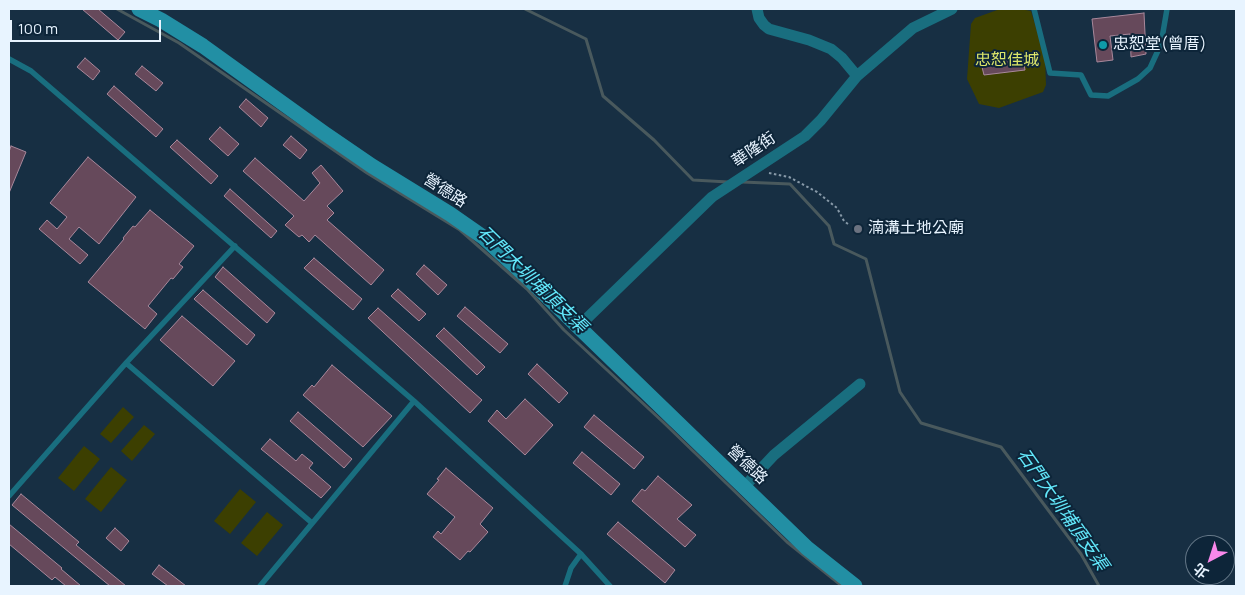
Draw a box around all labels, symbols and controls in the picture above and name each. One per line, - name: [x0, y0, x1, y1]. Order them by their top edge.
- scale bar: [12, 10, 164, 42]
- text: 100 m: [18, 18, 58, 39]
- place label: 忠恕堂(曾厝): [1113, 35, 1207, 55]
- marker: 忠恕堂(曾厝): [1097, 39, 1109, 51]
- park label: 忠恕佳城: [975, 51, 1039, 71]
- street label: 華隆街: [729, 129, 779, 171]
- street label: 營德路: [420, 170, 470, 212]
- place label: 湳溝土地公廟: [868, 219, 964, 239]
- water label: 石門大圳埔頂支渠: [473, 222, 591, 338]
- marker: 湳溝土地公廟: [852, 223, 864, 235]
- street label: 營德路: [723, 441, 771, 489]
- water label: 石門大圳埔頂支渠: [1012, 445, 1112, 575]
- north arrow: [1185, 535, 1235, 585]
- text: 北: [1189, 559, 1212, 583]

